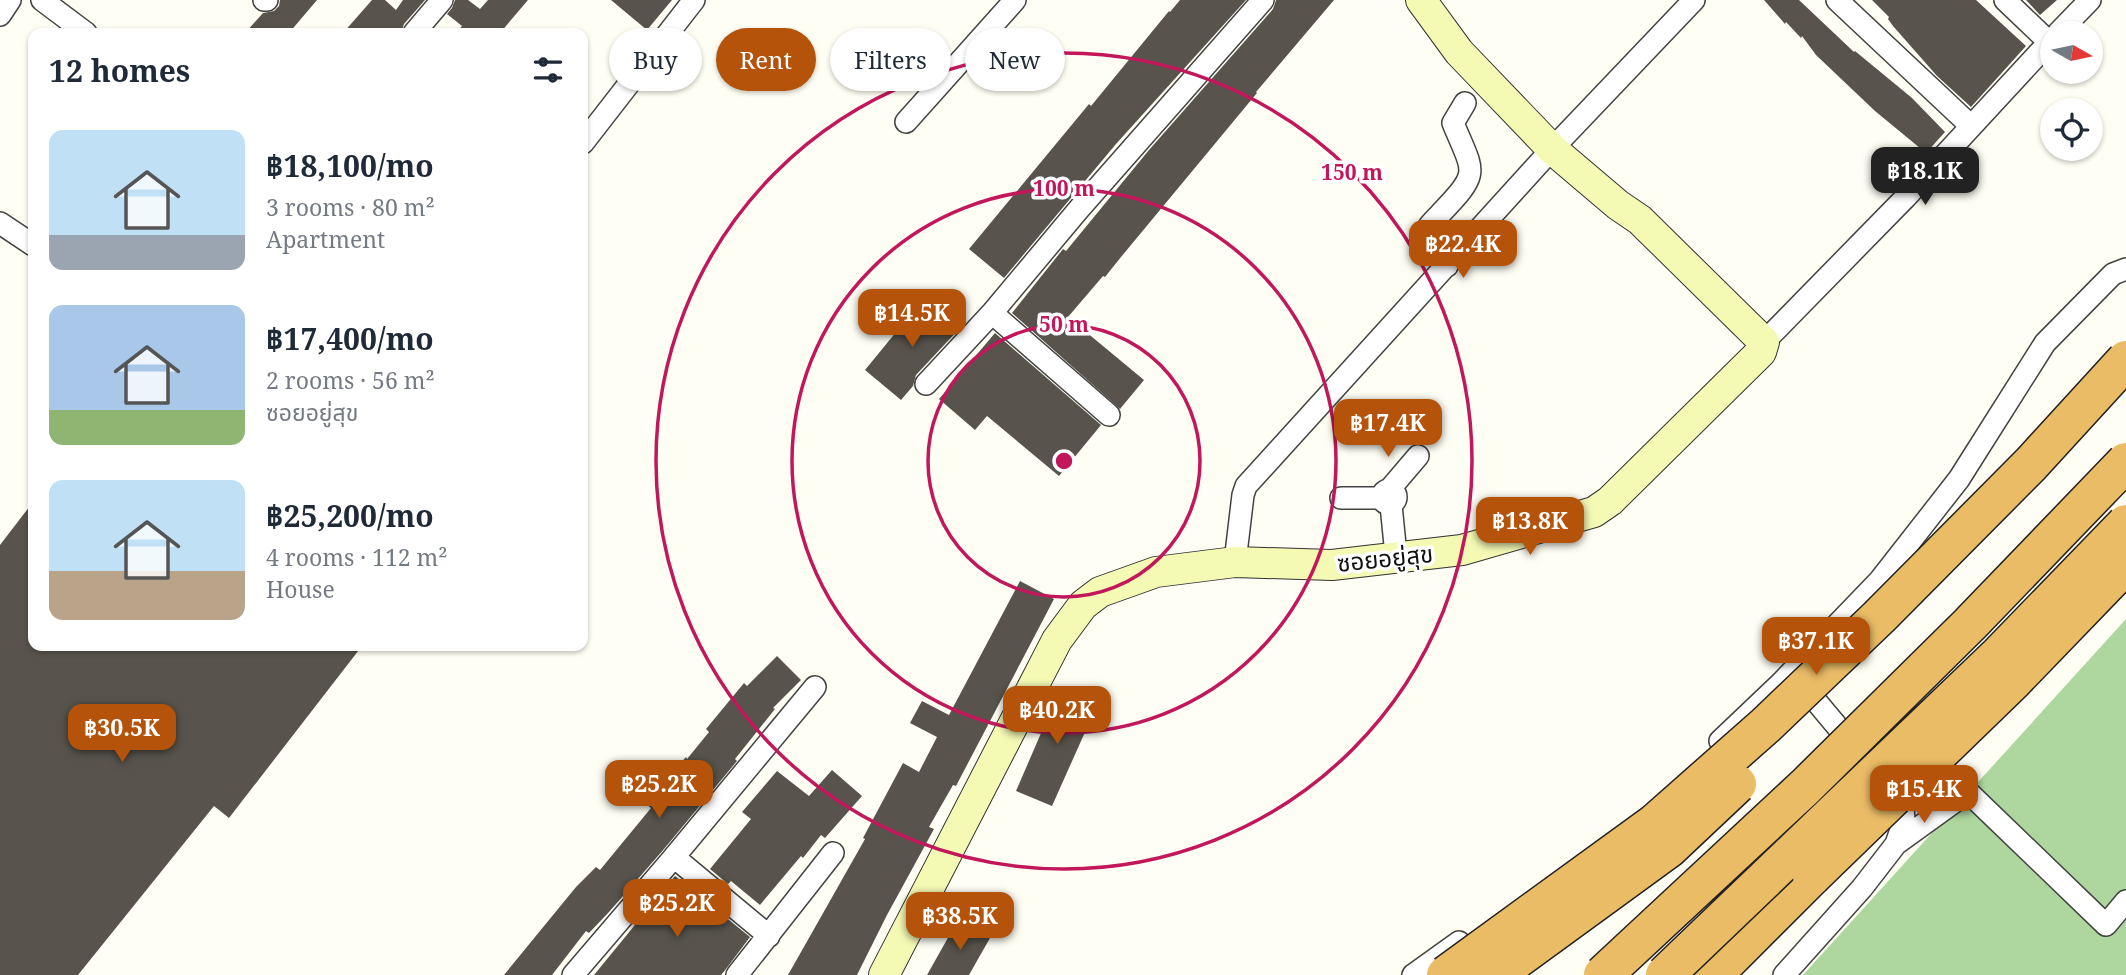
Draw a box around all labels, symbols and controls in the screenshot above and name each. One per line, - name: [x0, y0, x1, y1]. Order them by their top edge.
- north arrow: [2040, 21, 2104, 84]
- map controls: [2040, 21, 2103, 161]
- chip: Buy: [609, 28, 702, 91]
- chip: Rent: [716, 28, 816, 91]
- chip: Filters: [830, 28, 951, 91]
- chip: New: [965, 28, 1065, 91]
- text: 12 homes: [49, 50, 190, 91]
- icon: filters: [529, 51, 567, 89]
- button: locate: [2040, 98, 2103, 161]
- text: ฿18,100/mo: [266, 145, 434, 186]
- pin: ฿18.1K: [1868, 148, 1982, 207]
- text: ฿18.1K: [1887, 154, 1963, 186]
- icon: home: [105, 158, 189, 242]
- text: 150 m: [1321, 158, 1383, 186]
- text: 100 m: [1033, 174, 1095, 202]
- text: 3 rooms · 80 m²: [266, 191, 435, 223]
- pin: ฿22.4K: [1406, 220, 1520, 280]
- text: Apartment: [266, 223, 385, 255]
- text: ฿22.4K: [1425, 227, 1501, 259]
- pin: ฿14.5K: [855, 290, 969, 349]
- text: ฿14.5K: [874, 296, 950, 328]
- text: 50 m: [1039, 310, 1089, 338]
- text: ฿17,400/mo: [266, 318, 434, 359]
- icon: home: [105, 333, 189, 417]
- text: 2 rooms · 56 m²: [266, 364, 435, 396]
- text: ซอยอยู่สุข: [266, 396, 358, 428]
- pin: ฿17.4K: [1331, 400, 1445, 459]
- text: ฿17.4K: [1350, 406, 1426, 438]
- centre of rings: [1052, 449, 1076, 473]
- text: ฿25,200/mo: [266, 495, 434, 536]
- pin: ฿13.8K: [1473, 498, 1587, 557]
- text: ฿13.8K: [1492, 504, 1568, 536]
- icon: home: [105, 508, 189, 592]
- street label: ซอยอยู่สุข: [1335, 536, 1434, 579]
- text: 4 rooms · 112 m²: [266, 541, 448, 573]
- text: House: [266, 573, 335, 605]
- pin: ฿37.1K: [1759, 618, 1873, 677]
- text: ฿37.1K: [1778, 624, 1854, 656]
- pin: ฿40.2K: [1000, 686, 1114, 746]
- text: ฿40.2K: [1019, 693, 1095, 725]
- pin: ฿30.5K: [65, 704, 179, 764]
- text: ฿30.5K: [84, 711, 160, 743]
- pin: ฿25.2K: [602, 760, 716, 820]
- pin: ฿15.4K: [1867, 766, 1981, 825]
- text: ฿25.2K: [621, 767, 697, 799]
- text: ฿15.4K: [1886, 772, 1962, 804]
- pin: ฿25.2K: [620, 880, 734, 939]
- text: ฿25.2K: [639, 886, 715, 918]
- pin: ฿38.5K: [903, 892, 1017, 952]
- text: ฿38.5K: [922, 899, 998, 931]

